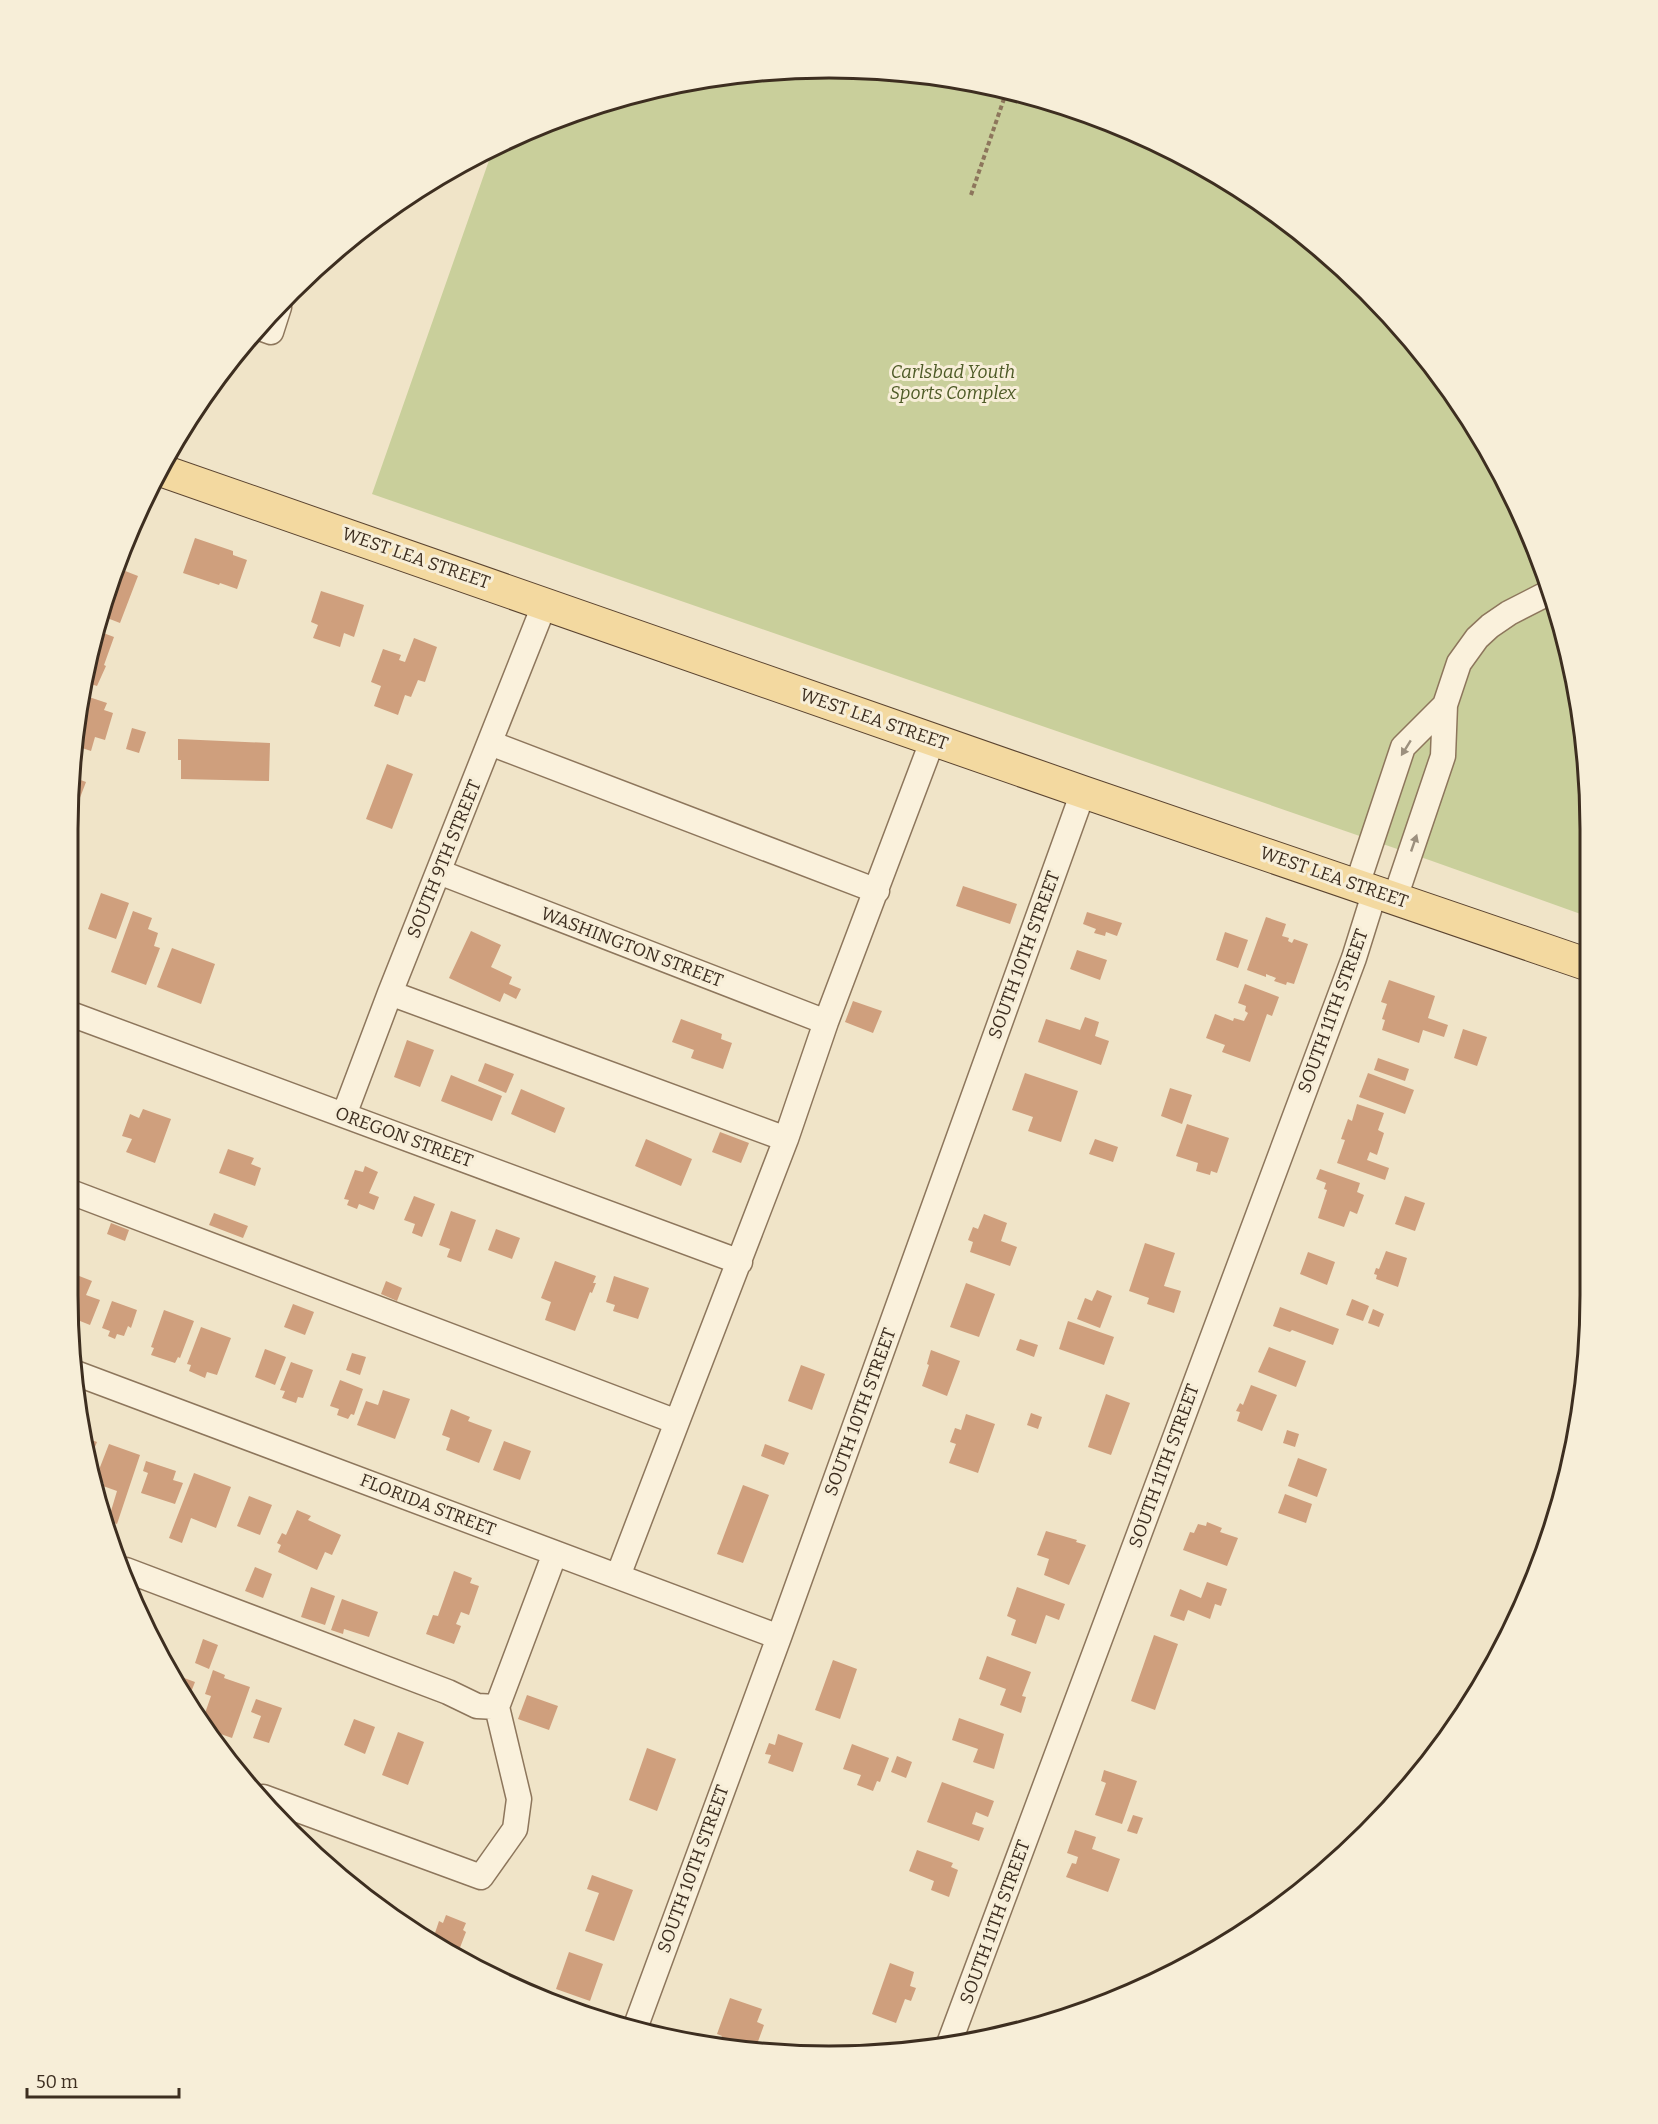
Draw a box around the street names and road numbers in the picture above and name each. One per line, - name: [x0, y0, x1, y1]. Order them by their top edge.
- street label: WEST LEA STREET: [339, 522, 493, 594]
- street label: WEST LEA STREET: [797, 683, 951, 755]
- street label: SOUTH 9TH STREET: [402, 776, 486, 941]
- street label: WEST LEA STREET: [1257, 841, 1411, 913]
- street label: SOUTH 10TH STREET: [983, 868, 1065, 1042]
- street label: WASHINGTON STREET: [538, 902, 727, 992]
- street label: SOUTH 11TH STREET: [1293, 926, 1373, 1096]
- street label: OREGON STREET: [332, 1102, 476, 1172]
- street label: SOUTH 10TH STREET: [819, 1325, 901, 1499]
- street label: SOUTH 11TH STREET: [1124, 1381, 1204, 1551]
- street label: FLORIDA STREET: [357, 1469, 499, 1541]
- street label: SOUTH 10TH STREET: [652, 1782, 734, 1956]
- street label: SOUTH 11TH STREET: [955, 1837, 1035, 2007]

